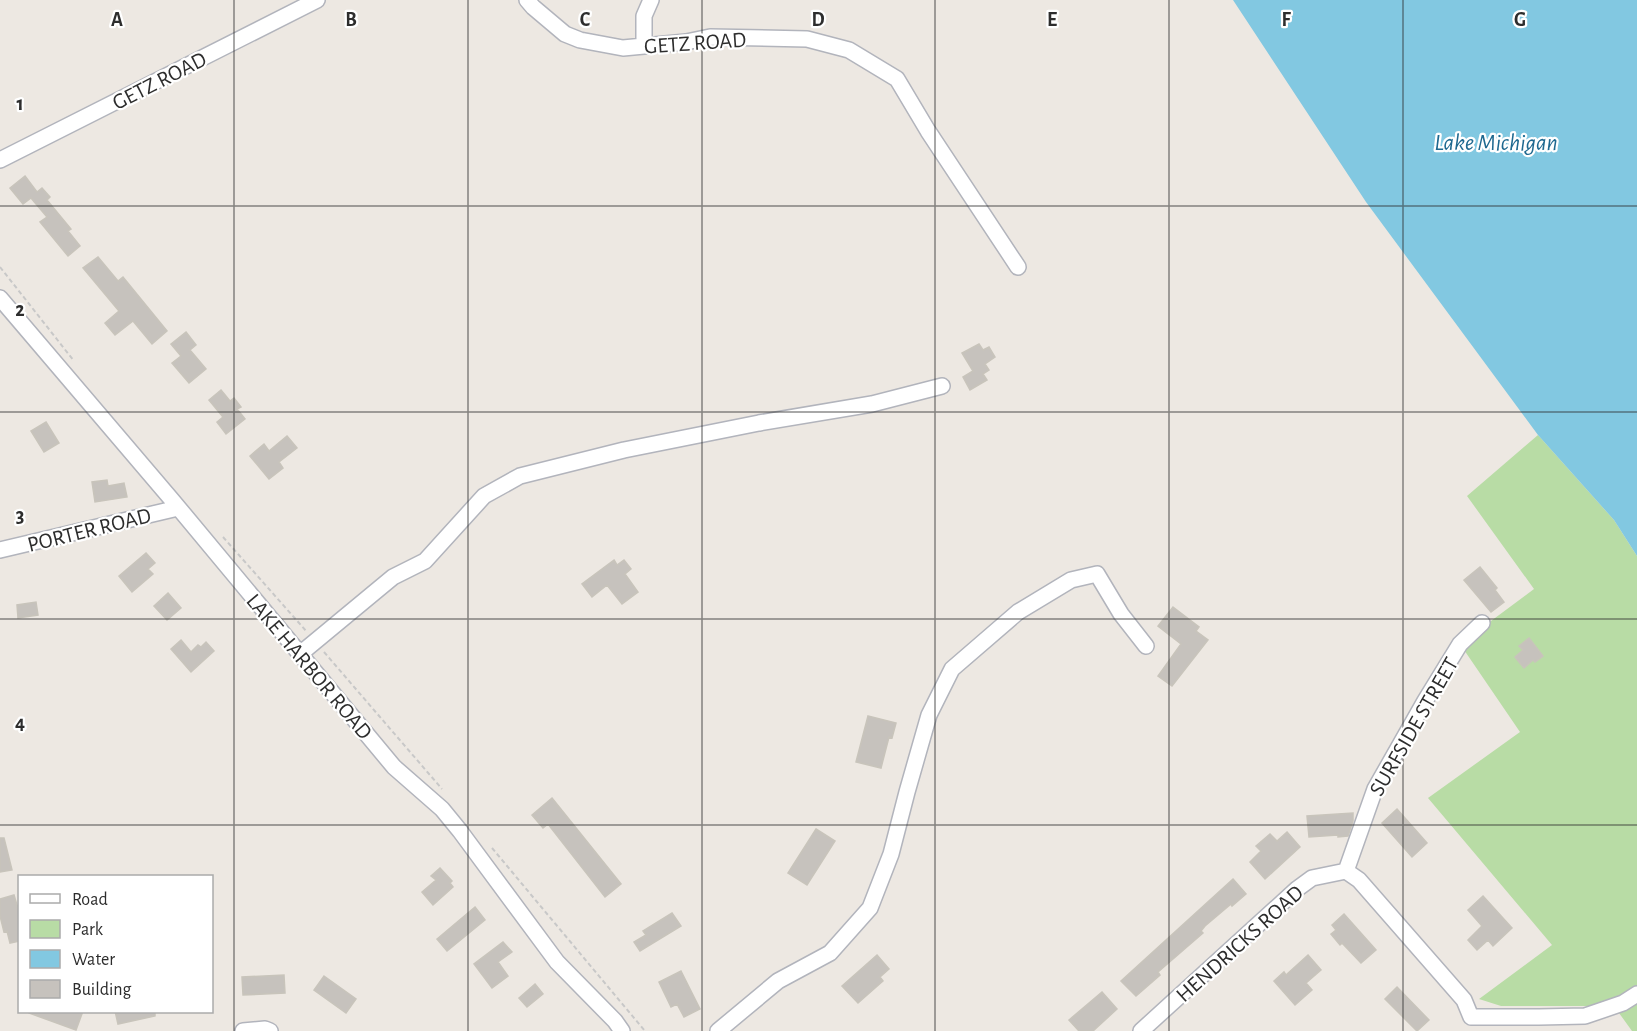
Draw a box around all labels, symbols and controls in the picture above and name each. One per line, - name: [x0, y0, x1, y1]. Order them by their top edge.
- text: A: [111, 10, 123, 30]
- text: B: [345, 10, 357, 30]
- text: C: [580, 10, 591, 30]
- text: D: [811, 10, 825, 30]
- text: E: [1047, 10, 1057, 30]
- text: F: [1281, 10, 1291, 30]
- text: G: [1514, 10, 1526, 30]
- street label: GETZ ROAD: [643, 28, 747, 58]
- street label: GETZ ROAD: [109, 48, 210, 114]
- text: 1: [16, 94, 24, 114]
- water label: Lake Michigan: [1434, 131, 1558, 155]
- text: 2: [15, 300, 25, 320]
- street label: PORTER ROAD: [25, 504, 153, 556]
- text: 3: [16, 506, 24, 526]
- street label: LAKE HARBOR ROAD: [242, 590, 376, 744]
- street label: SURFSIDE STREET: [1365, 653, 1462, 799]
- text: 4: [15, 713, 25, 733]
- legend: [18, 875, 213, 1013]
- street label: HENDRICKS ROAD: [1172, 881, 1307, 1006]
- text: Road: [72, 891, 108, 909]
- text: Park: [72, 921, 104, 939]
- text: Water: [72, 951, 115, 969]
- text: Building: [72, 981, 132, 999]

